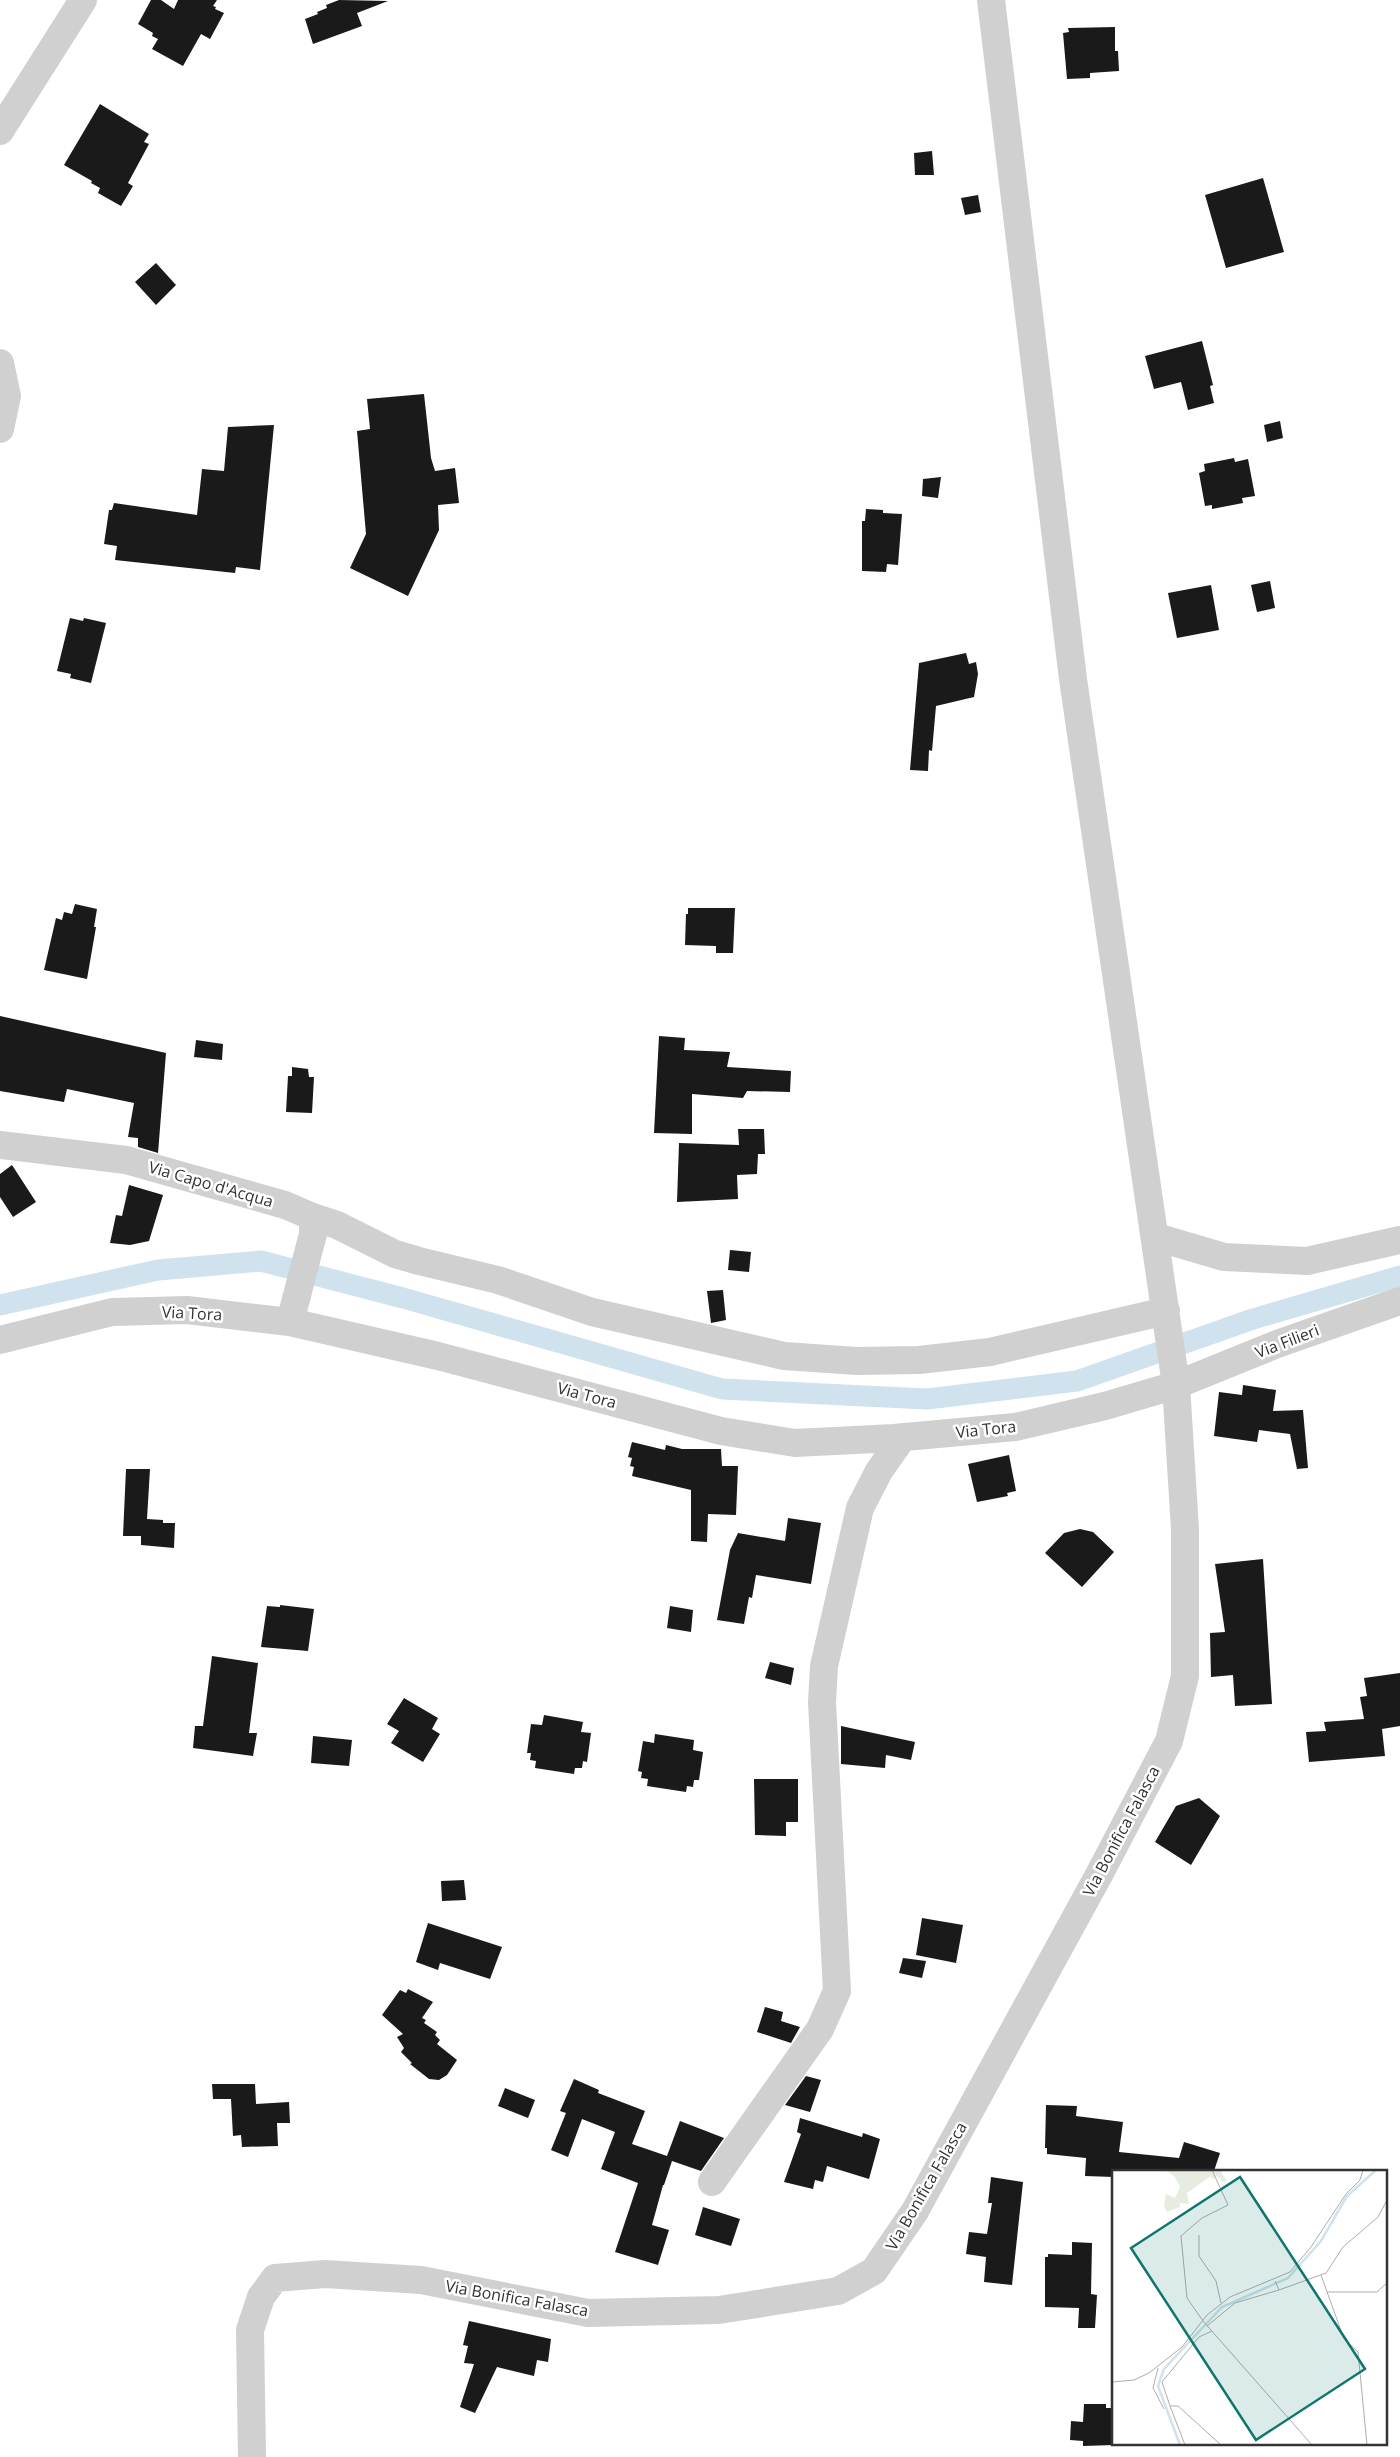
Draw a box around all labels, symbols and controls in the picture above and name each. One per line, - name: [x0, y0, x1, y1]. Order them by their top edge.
- street label: Via Capo d'Acqua: [146, 1156, 276, 1212]
- street label: Via Tora: [161, 1300, 223, 1326]
- street label: Via Filieri: [1252, 1319, 1322, 1363]
- street label: Via Tora: [555, 1377, 619, 1413]
- street label: Via Tora: [955, 1415, 1017, 1443]
- street label: Via Bonifica Falasca: [1077, 1762, 1165, 1900]
- street label: Via Bonifica Falasca: [880, 2118, 972, 2254]
- inset map: [1112, 2170, 1388, 2444]
- street label: Via Bonifica Falasca: [444, 2275, 590, 2321]

